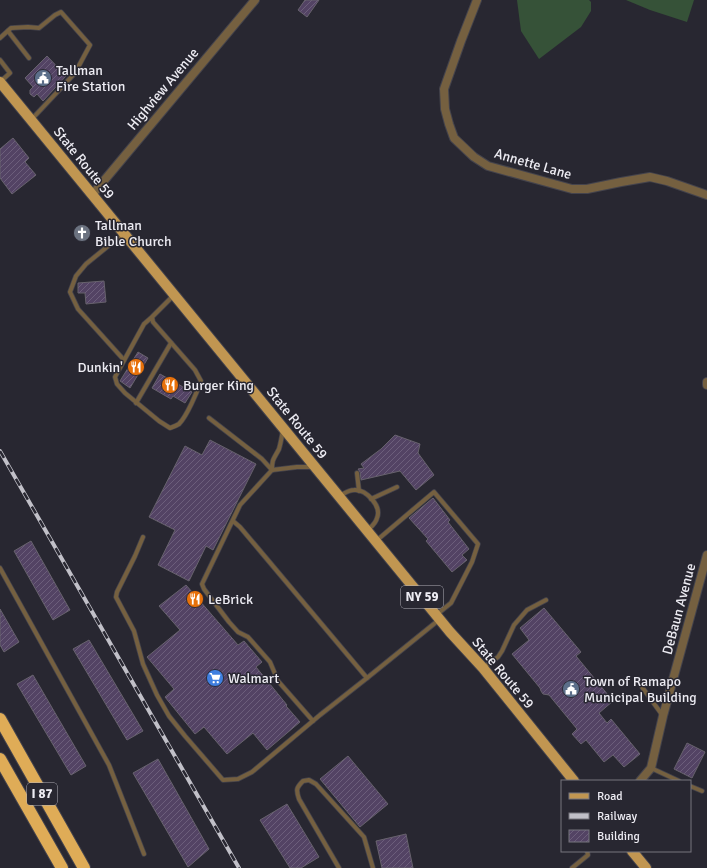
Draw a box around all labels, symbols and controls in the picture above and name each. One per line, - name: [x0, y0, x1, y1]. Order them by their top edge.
- street label: Highview Avenue: [124, 45, 202, 133]
- place label: Tallman Fire Station: [56, 62, 125, 95]
- public building icon: Tallman Fire Station: [33, 68, 53, 88]
- street label: State Route 59: [50, 124, 118, 202]
- street label: Annette Lane: [492, 145, 574, 183]
- place label: Tallman Bible Church: [95, 217, 172, 250]
- church icon: Tallman Bible Church: [72, 223, 92, 243]
- restaurant icon: Dunkin': [126, 357, 146, 377]
- place label: Dunkin': [77, 359, 123, 376]
- restaurant icon: Burger King: [160, 375, 180, 395]
- place label: Burger King: [183, 377, 254, 394]
- street label: State Route 59: [263, 384, 331, 462]
- street label: DeBaun Avenue: [659, 561, 699, 657]
- road number: NY 59: [401, 586, 443, 608]
- restaurant icon: LeBrick: [185, 589, 205, 609]
- place label: LeBrick: [208, 591, 253, 608]
- street label: State Route 59: [468, 634, 538, 712]
- supermarket icon: Walmart: [205, 668, 225, 688]
- place label: Walmart: [228, 670, 279, 687]
- place label: Town of Ramapo Municipal Building: [584, 673, 697, 706]
- public building icon: Town of Ramapo Municipal Building: [561, 679, 581, 699]
- legend: [561, 780, 691, 852]
- road number: I 87: [27, 783, 57, 805]
- text: Road: [597, 789, 623, 804]
- text: Railway: [597, 809, 637, 824]
- text: Building: [597, 829, 640, 844]

